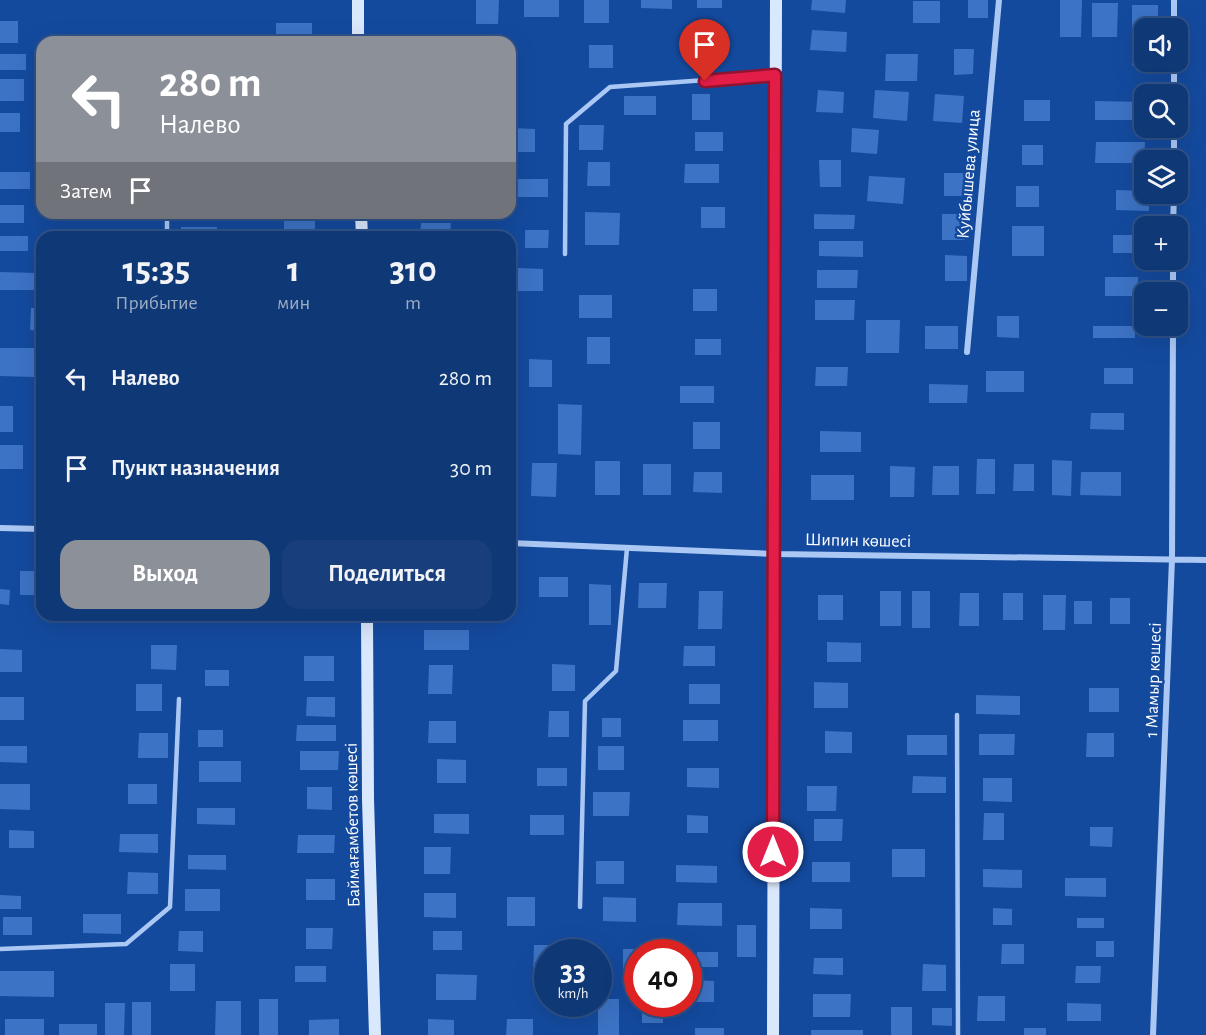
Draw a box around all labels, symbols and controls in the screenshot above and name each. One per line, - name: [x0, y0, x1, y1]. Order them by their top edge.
- map controls: [1134, 18, 1188, 336]
- button: sound: [1134, 18, 1188, 72]
- pin: [679, 19, 730, 81]
- icon: arrive: [688, 28, 721, 61]
- icon: left: [60, 60, 138, 138]
- text: 280 m: [159, 62, 262, 104]
- button: search: [1134, 84, 1188, 138]
- street label: Куйбышева улица: [953, 108, 984, 240]
- text: Налево: [159, 111, 241, 138]
- button: layers: [1134, 150, 1188, 204]
- icon: arrive: [124, 174, 157, 207]
- text: Затем: [60, 180, 112, 202]
- button: +: [1134, 216, 1188, 270]
- text: 15:35: [123, 252, 190, 288]
- text: 1: [287, 252, 300, 288]
- text: 310: [389, 252, 437, 288]
- button: −: [1134, 282, 1188, 336]
- text: Прибытие: [115, 293, 198, 313]
- text: мин: [277, 293, 310, 313]
- text: m: [405, 293, 421, 313]
- icon: left: [60, 362, 93, 395]
- text: Налево: [111, 367, 180, 389]
- text: 280 m: [439, 367, 492, 389]
- icon: arrive: [60, 452, 93, 485]
- text: Пункт назначения: [111, 457, 280, 479]
- text: 30 m: [450, 457, 492, 479]
- street label: Шипин көшесі: [805, 531, 911, 551]
- button: Выход: [60, 540, 270, 609]
- button: Поделиться: [282, 540, 492, 609]
- street label: 1 Мамыр көшесі: [1143, 622, 1165, 738]
- street label: Баймағамбетов көшесі: [342, 742, 363, 908]
- position arrow: [741, 820, 805, 884]
- speed limit sign: 40: [624, 939, 702, 1017]
- text: 33: [560, 956, 586, 986]
- text: km/h: [558, 986, 588, 1001]

